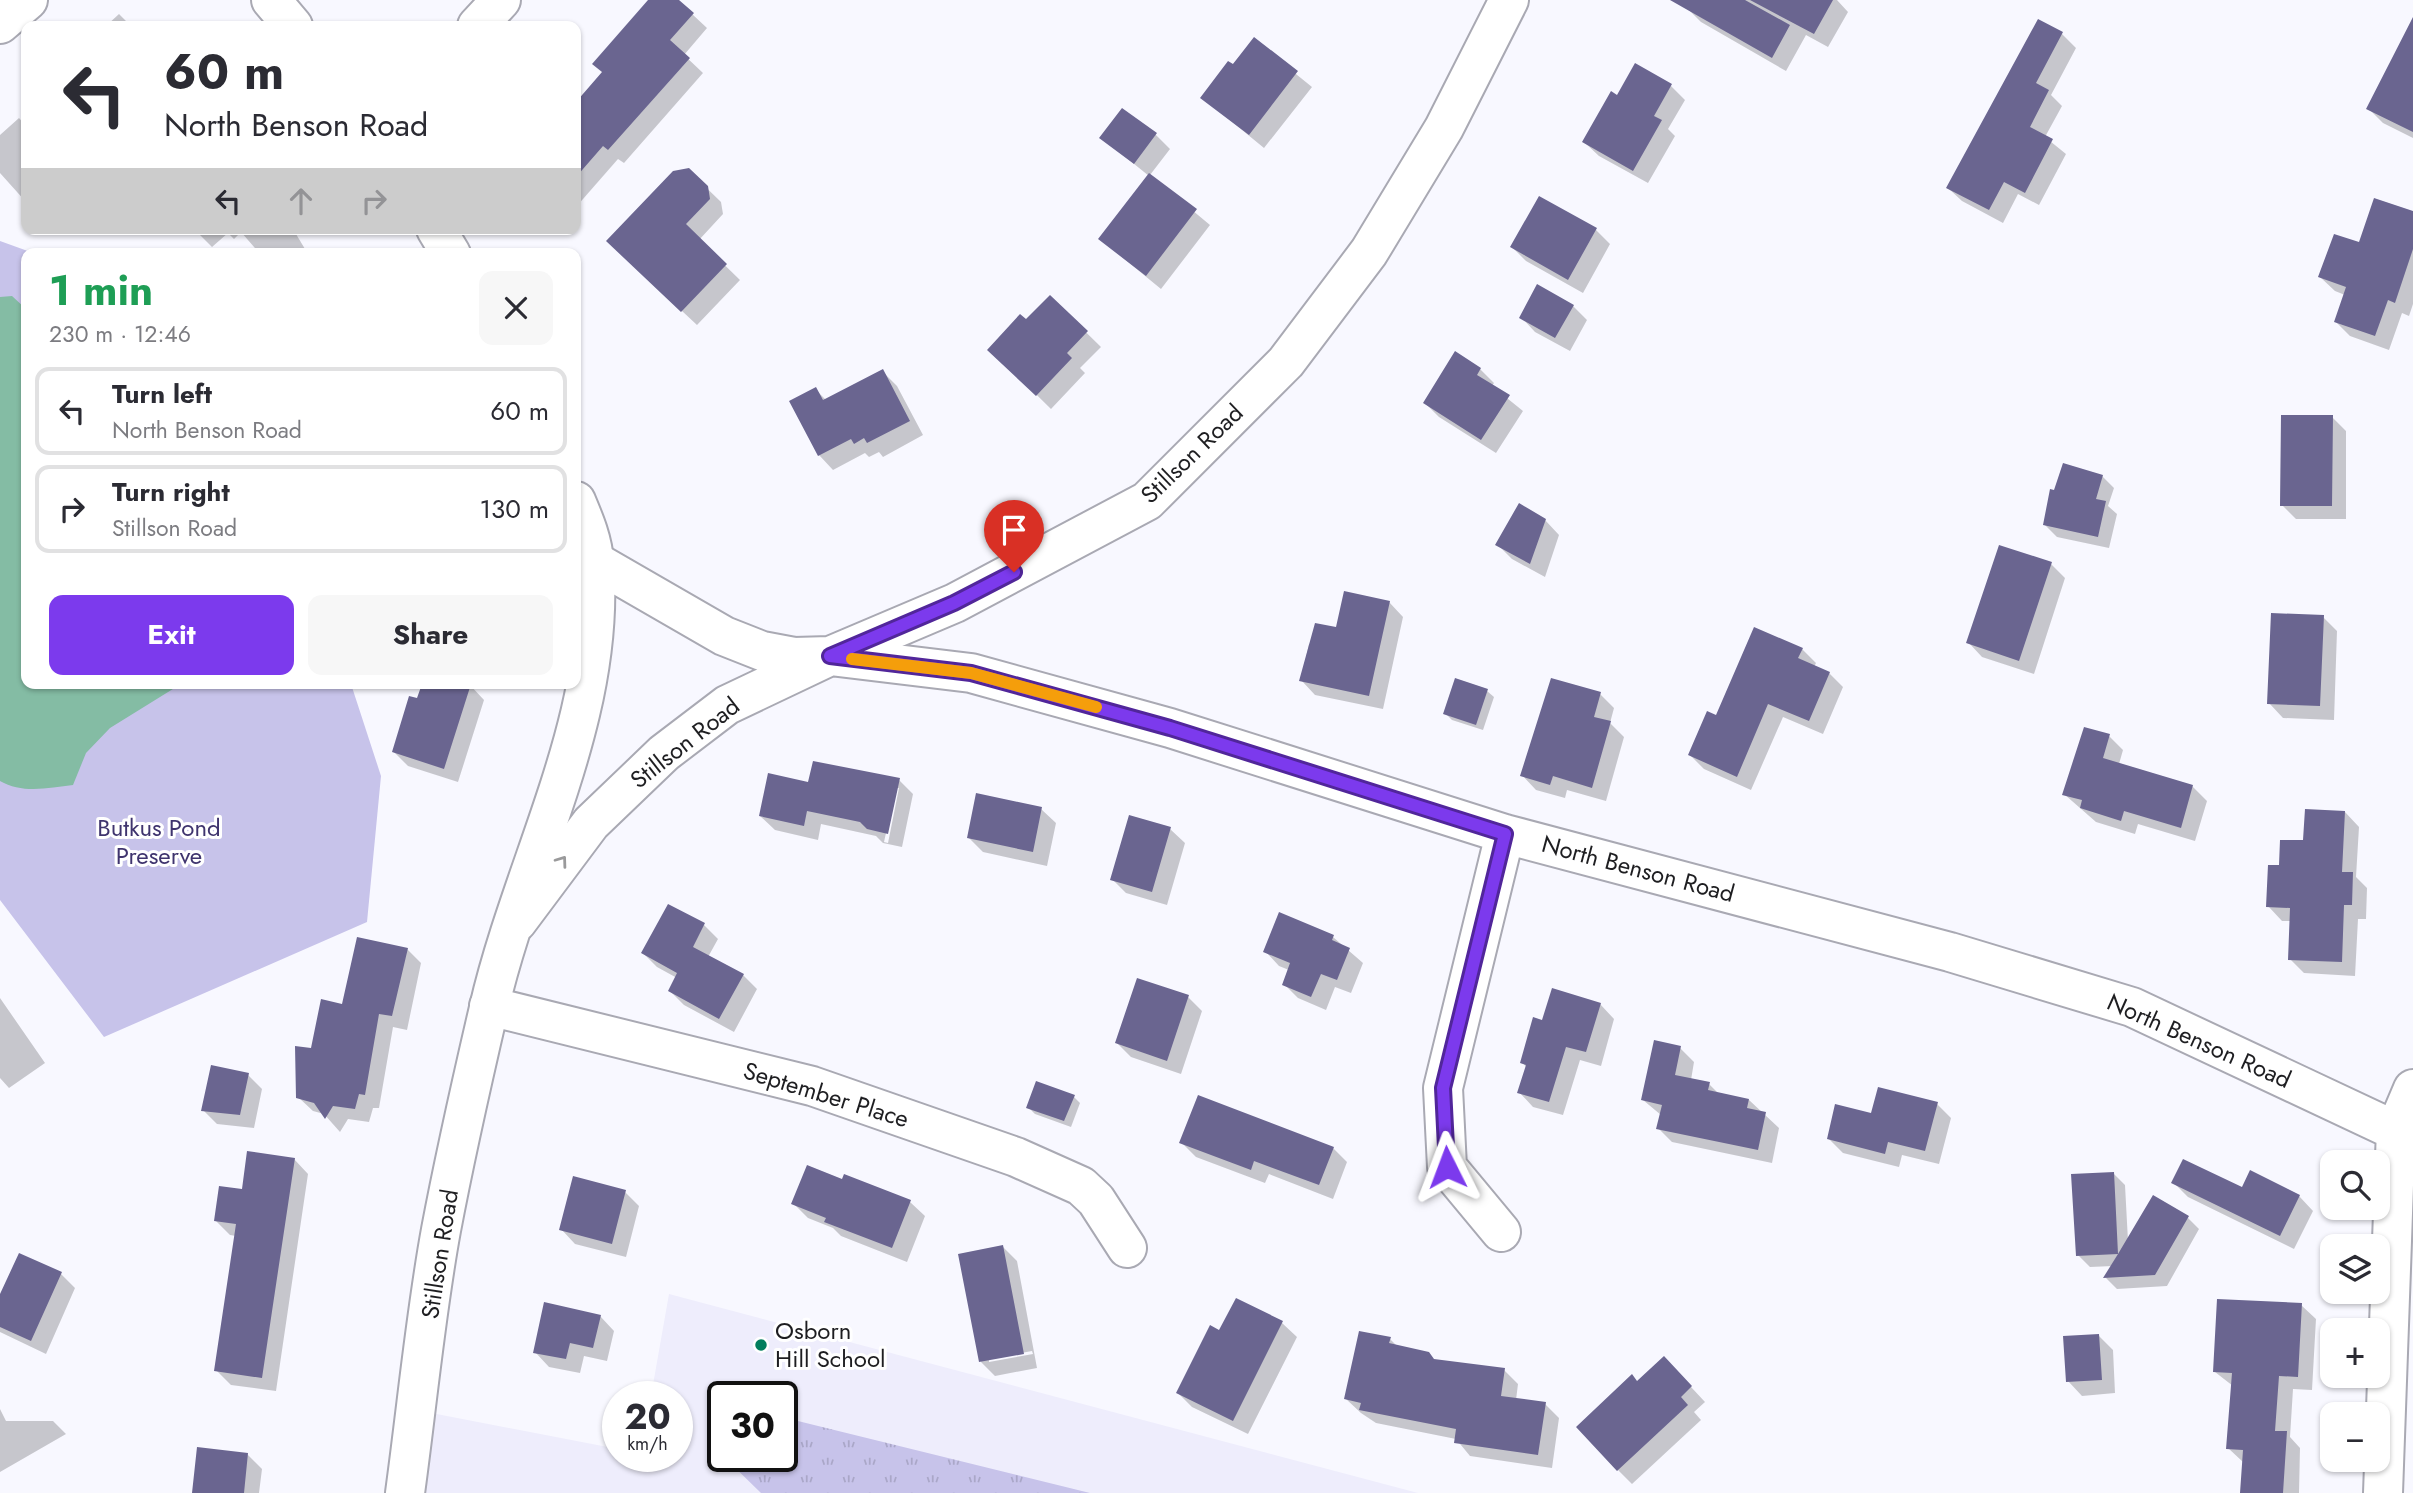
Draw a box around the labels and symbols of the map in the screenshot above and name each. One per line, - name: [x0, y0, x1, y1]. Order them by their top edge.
- street label: Stillson Road: [1133, 396, 1251, 512]
- pin: [984, 500, 1044, 572]
- street label: Stillson Road: [622, 689, 747, 797]
- park label: Butkus Pond Preserve: [97, 810, 221, 873]
- street label: North Benson Road: [1538, 826, 1738, 911]
- one-way arrow: [554, 856, 567, 869]
- street label: North Benson Road: [2102, 984, 2297, 1097]
- street label: September Place: [739, 1053, 913, 1136]
- position arrow: [1410, 1130, 1484, 1204]
- street label: Stillson Road: [412, 1187, 467, 1321]
- place label: Osborn Hill School: [775, 1313, 886, 1376]
- marker: Osborn Hill School: [753, 1337, 769, 1353]
- speed limit sign: 30: [707, 1381, 798, 1472]

